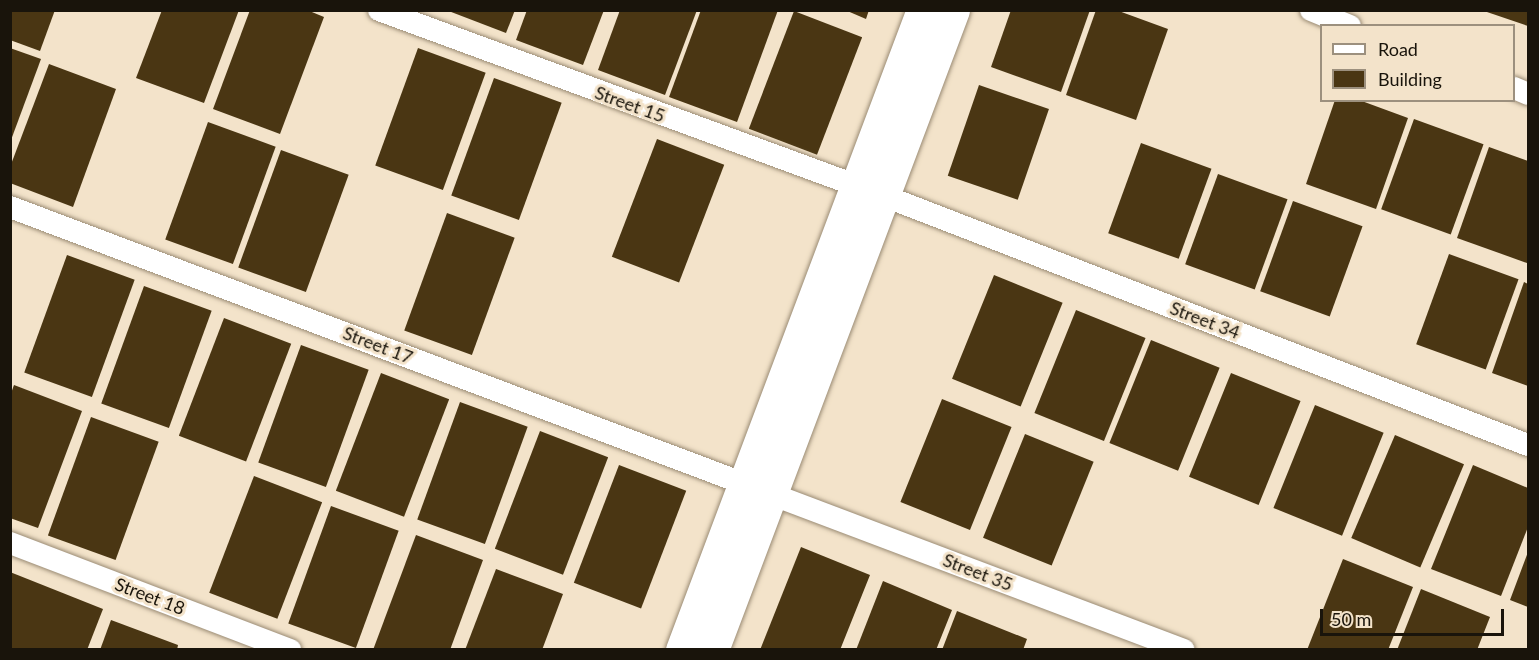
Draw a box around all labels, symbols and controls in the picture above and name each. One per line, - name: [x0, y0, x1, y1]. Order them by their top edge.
- legend: [1320, 24, 1515, 102]
- text: Road: [1378, 38, 1418, 60]
- text: Building: [1378, 68, 1442, 90]
- street label: Street 15: [592, 81, 668, 127]
- street label: Street 34: [1167, 297, 1243, 343]
- street label: Street 17: [340, 322, 416, 368]
- street label: Street 35: [940, 549, 1016, 595]
- street label: Street 18: [112, 573, 188, 619]
- scale bar: [1323, 597, 1508, 635]
- text: 50 m: [1331, 608, 1371, 630]

